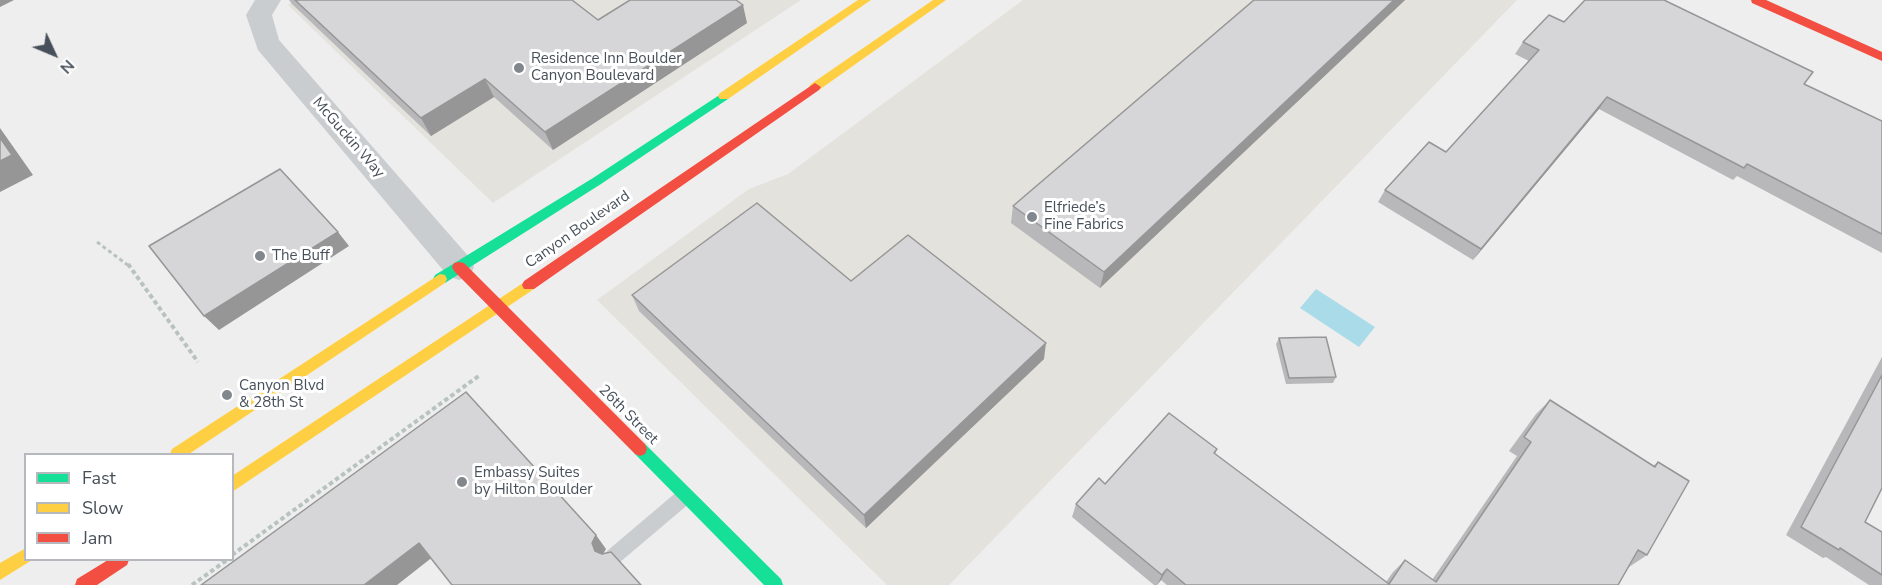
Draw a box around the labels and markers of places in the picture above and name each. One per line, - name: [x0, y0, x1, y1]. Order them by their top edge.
- place label: Residence Inn Boulder Canyon Boulevard: [531, 50, 682, 85]
- marker: Residence Inn Boulder Canyon Boulevard: [512, 61, 526, 75]
- place label: Elfriede’s Fine Fabrics: [1044, 199, 1124, 234]
- marker: Elfriede’s Fine Fabrics: [1025, 210, 1039, 224]
- place label: The Buff: [272, 247, 330, 265]
- marker: The Buff: [253, 249, 267, 263]
- place label: Canyon Blvd & 28th St: [239, 377, 324, 412]
- marker: Canyon Blvd & 28th St: [220, 388, 234, 402]
- place label: Embassy Suites by Hilton Boulder: [474, 464, 593, 499]
- marker: Embassy Suites by Hilton Boulder: [455, 475, 469, 489]

